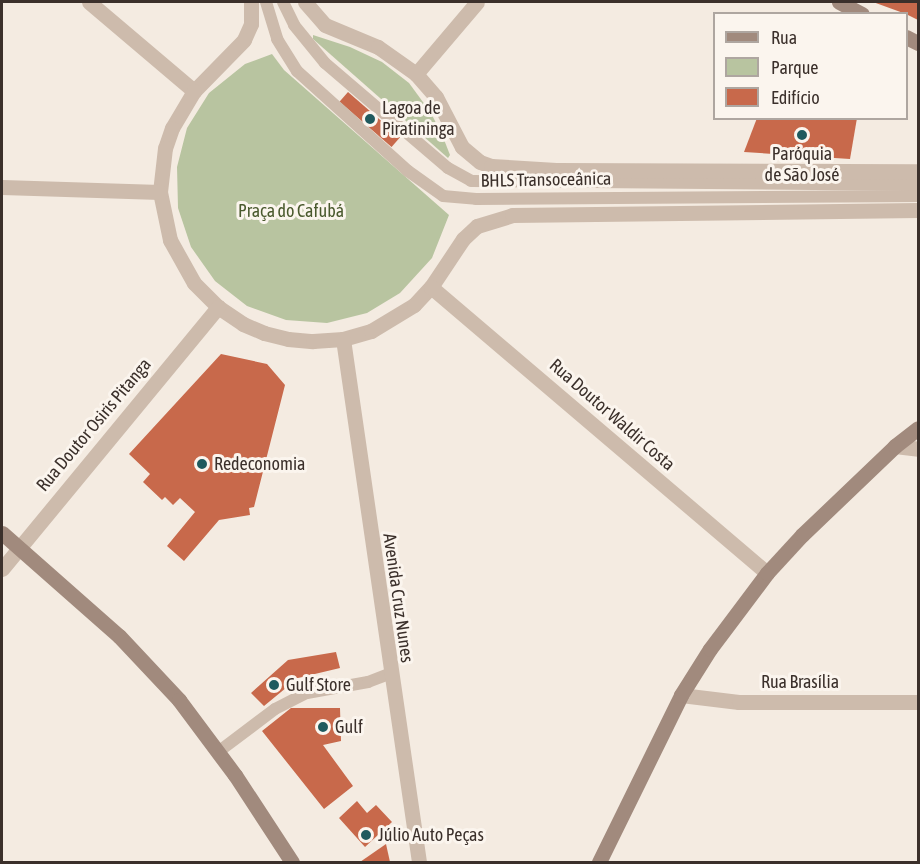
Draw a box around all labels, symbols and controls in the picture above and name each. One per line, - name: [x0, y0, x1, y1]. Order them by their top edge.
- legend: [713, 12, 908, 120]
- text: Rua: [771, 27, 797, 48]
- text: Parque: [771, 57, 819, 78]
- text: Edifício: [771, 87, 820, 108]
- place label: Lagoa de Piratininga: [382, 98, 455, 140]
- marker: Lagoa de Piratininga: [363, 112, 377, 126]
- marker: Paróquia de São José: [795, 128, 809, 142]
- place label: Paróquia de São José: [765, 144, 839, 186]
- street label: BHLS Transoceânica: [480, 168, 612, 192]
- park label: Praça do Cafubá: [238, 200, 344, 222]
- street label: Rua Doutor Osiris Pitanga: [32, 354, 156, 496]
- street label: Rua Doutor Waldir Costa: [545, 355, 679, 475]
- place label: Redeconomia: [214, 453, 305, 475]
- marker: Redeconomia: [195, 457, 209, 471]
- street label: Avenida Cruz Nunes: [378, 532, 418, 664]
- street label: Rua Brasília: [761, 671, 839, 693]
- place label: Gulf Store: [286, 674, 351, 696]
- marker: Gulf Store: [267, 678, 281, 692]
- place label: Gulf: [335, 716, 363, 738]
- marker: Gulf: [316, 720, 330, 734]
- place label: Júlio Auto Peças: [378, 824, 484, 846]
- marker: Júlio Auto Peças: [359, 828, 373, 842]

